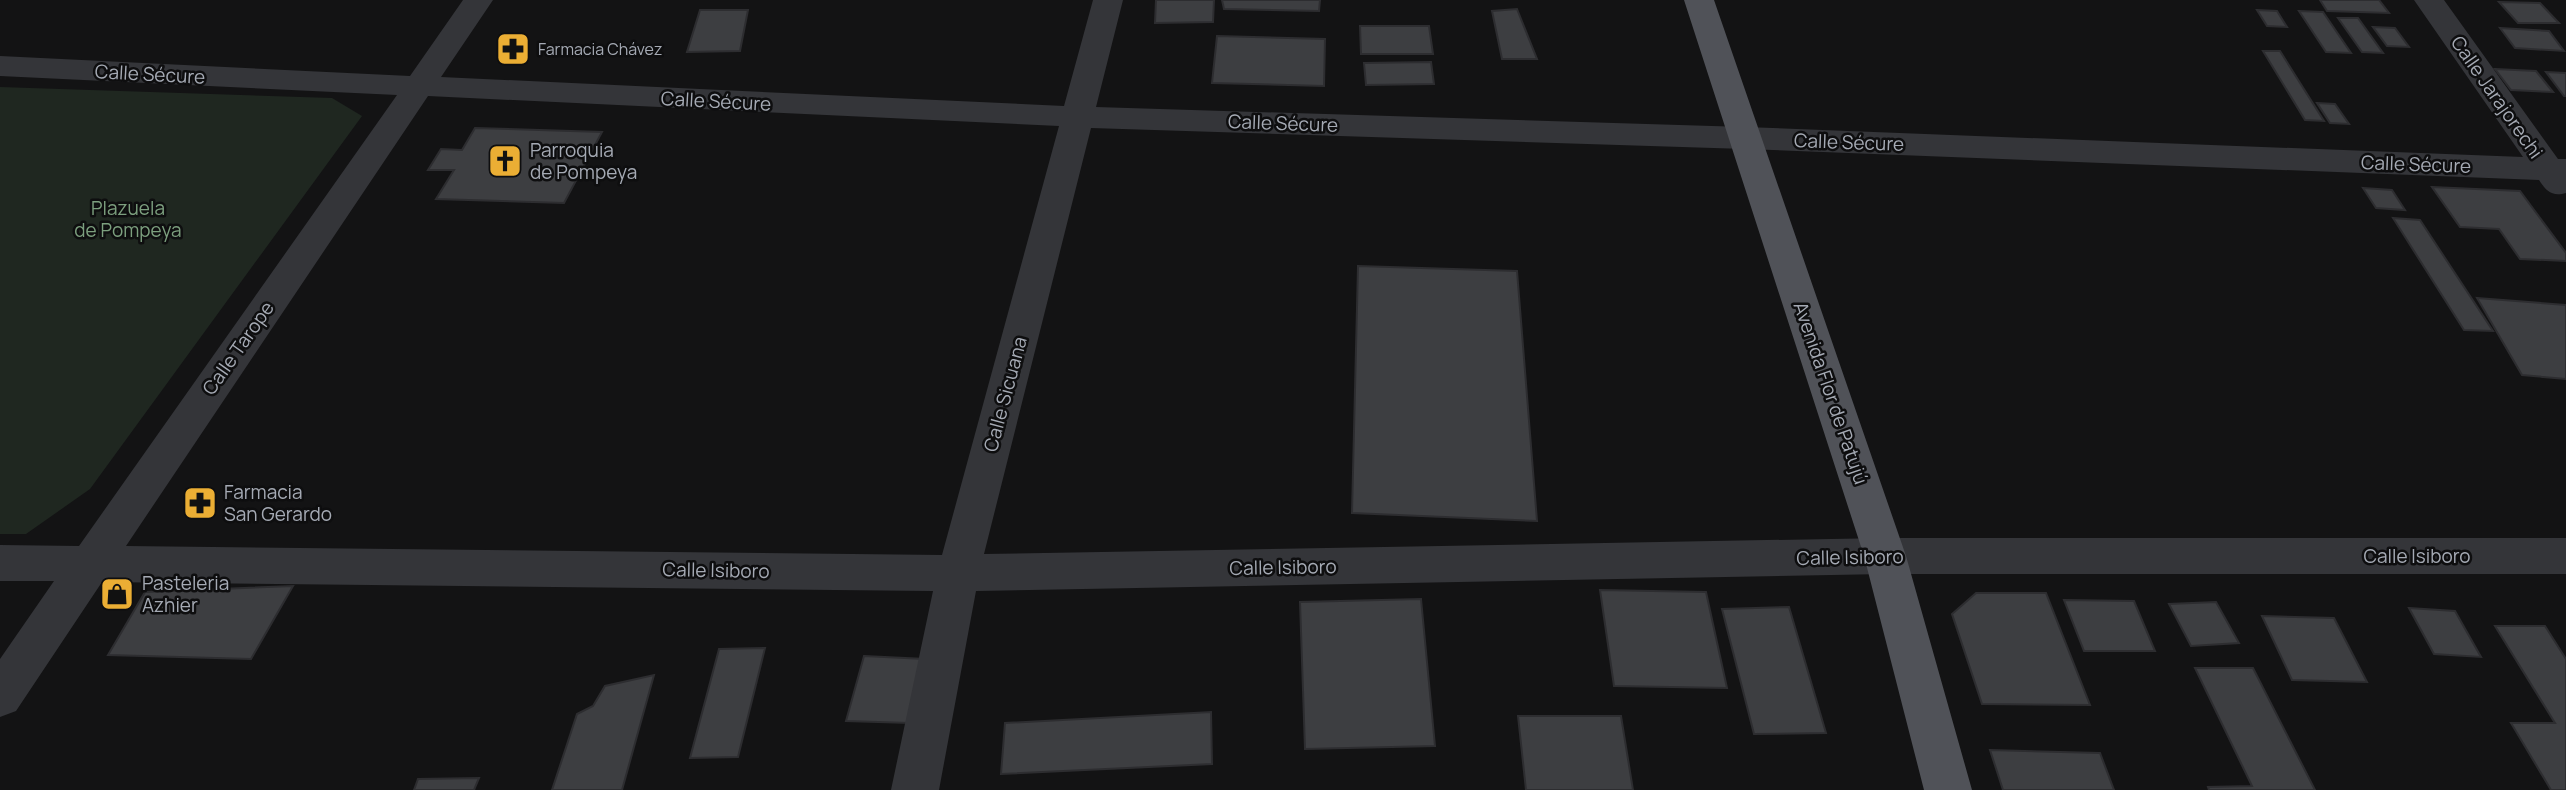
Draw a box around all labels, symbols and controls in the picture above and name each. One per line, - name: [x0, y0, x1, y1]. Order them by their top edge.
- pharmacy icon: Farmacia Chávez: [494, 30, 532, 68]
- street label: Calle Jarajorechi: [2445, 30, 2549, 164]
- place label: Farmacia Chávez: [538, 38, 662, 60]
- street label: Calle Sécure: [94, 58, 206, 90]
- street label: Calle Sécure: [660, 85, 772, 117]
- street label: Calle Sécure: [1227, 108, 1339, 138]
- street label: Calle Sécure: [1793, 127, 1905, 157]
- place label: Parroquia de Pompeya: [530, 137, 637, 185]
- church icon: Parroquia de Pompeya: [486, 142, 524, 180]
- street label: Calle Sécure: [2360, 149, 2472, 179]
- park label: Plazuela de Pompeya: [74, 195, 182, 243]
- street label: Calle Tarope: [196, 296, 280, 400]
- street label: Avenida Flor de Patujú: [1788, 298, 1874, 488]
- street label: Calle Sicuana: [977, 334, 1033, 454]
- place label: Farmacia San Gerardo: [224, 479, 332, 527]
- pharmacy icon: Farmacia San Gerardo: [181, 484, 219, 522]
- street label: Calle Isiboro: [1796, 543, 1904, 571]
- street label: Calle Isiboro: [2363, 543, 2471, 569]
- street label: Calle Isiboro: [1229, 553, 1337, 581]
- street label: Calle Isiboro: [662, 556, 770, 584]
- place label: Pasteleria Azhier: [142, 570, 229, 618]
- shop icon: Pasteleria Azhier: [98, 575, 136, 613]

